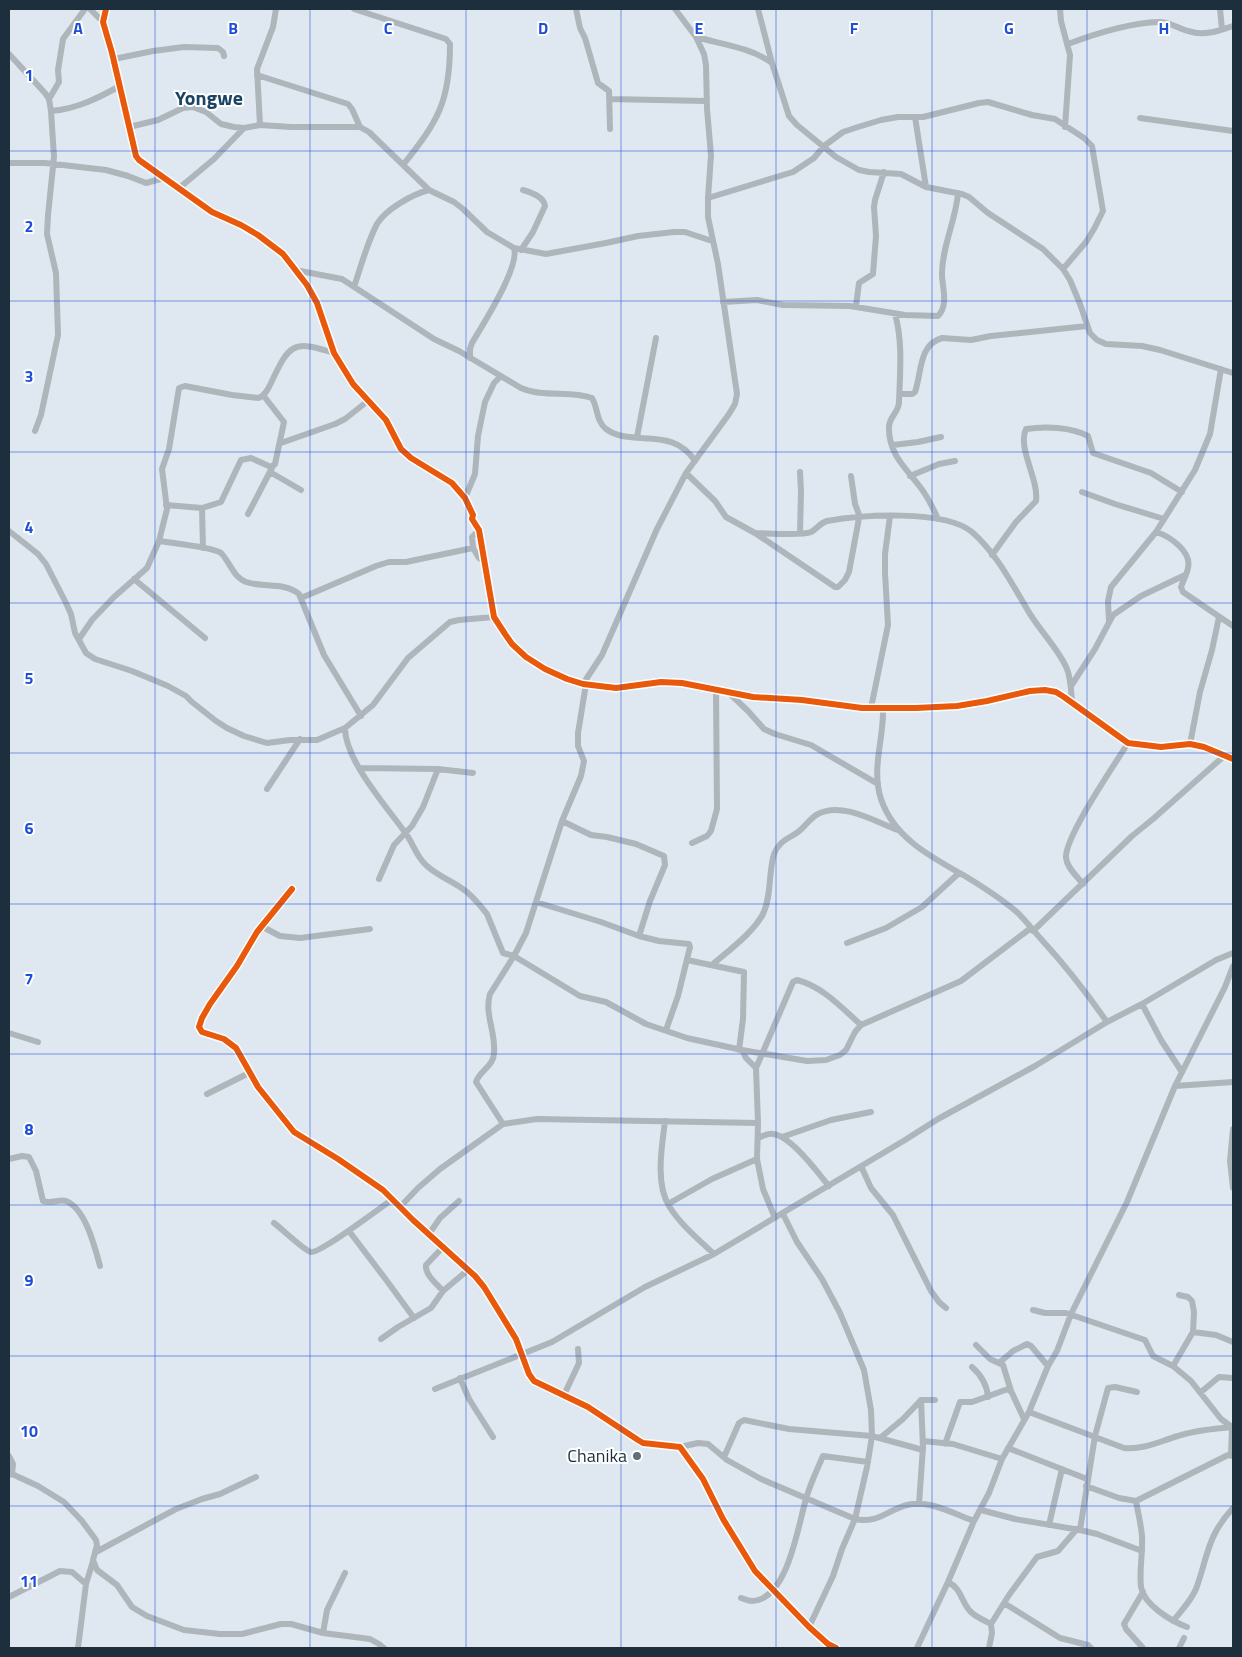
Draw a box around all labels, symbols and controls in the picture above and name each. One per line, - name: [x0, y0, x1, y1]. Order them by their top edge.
- text: A: [73, 16, 83, 40]
- text: B: [228, 16, 238, 40]
- text: C: [384, 16, 393, 40]
- text: D: [538, 16, 548, 40]
- text: E: [695, 16, 704, 40]
- text: F: [850, 16, 859, 40]
- text: G: [1004, 16, 1014, 40]
- text: H: [1159, 16, 1169, 40]
- text: 1: [25, 63, 33, 87]
- district label: Yongwe: [175, 82, 243, 113]
- text: 2: [25, 214, 33, 238]
- text: 3: [25, 364, 33, 388]
- text: 4: [25, 515, 34, 539]
- text: 5: [25, 666, 34, 690]
- text: 6: [25, 816, 34, 840]
- text: 7: [25, 967, 33, 991]
- text: 8: [25, 1117, 34, 1141]
- text: 9: [25, 1268, 34, 1292]
- text: 10: [20, 1419, 38, 1443]
- place label: Chanika: [567, 1442, 627, 1469]
- marker: Chanika: [631, 1450, 643, 1462]
- text: 11: [20, 1569, 38, 1593]

